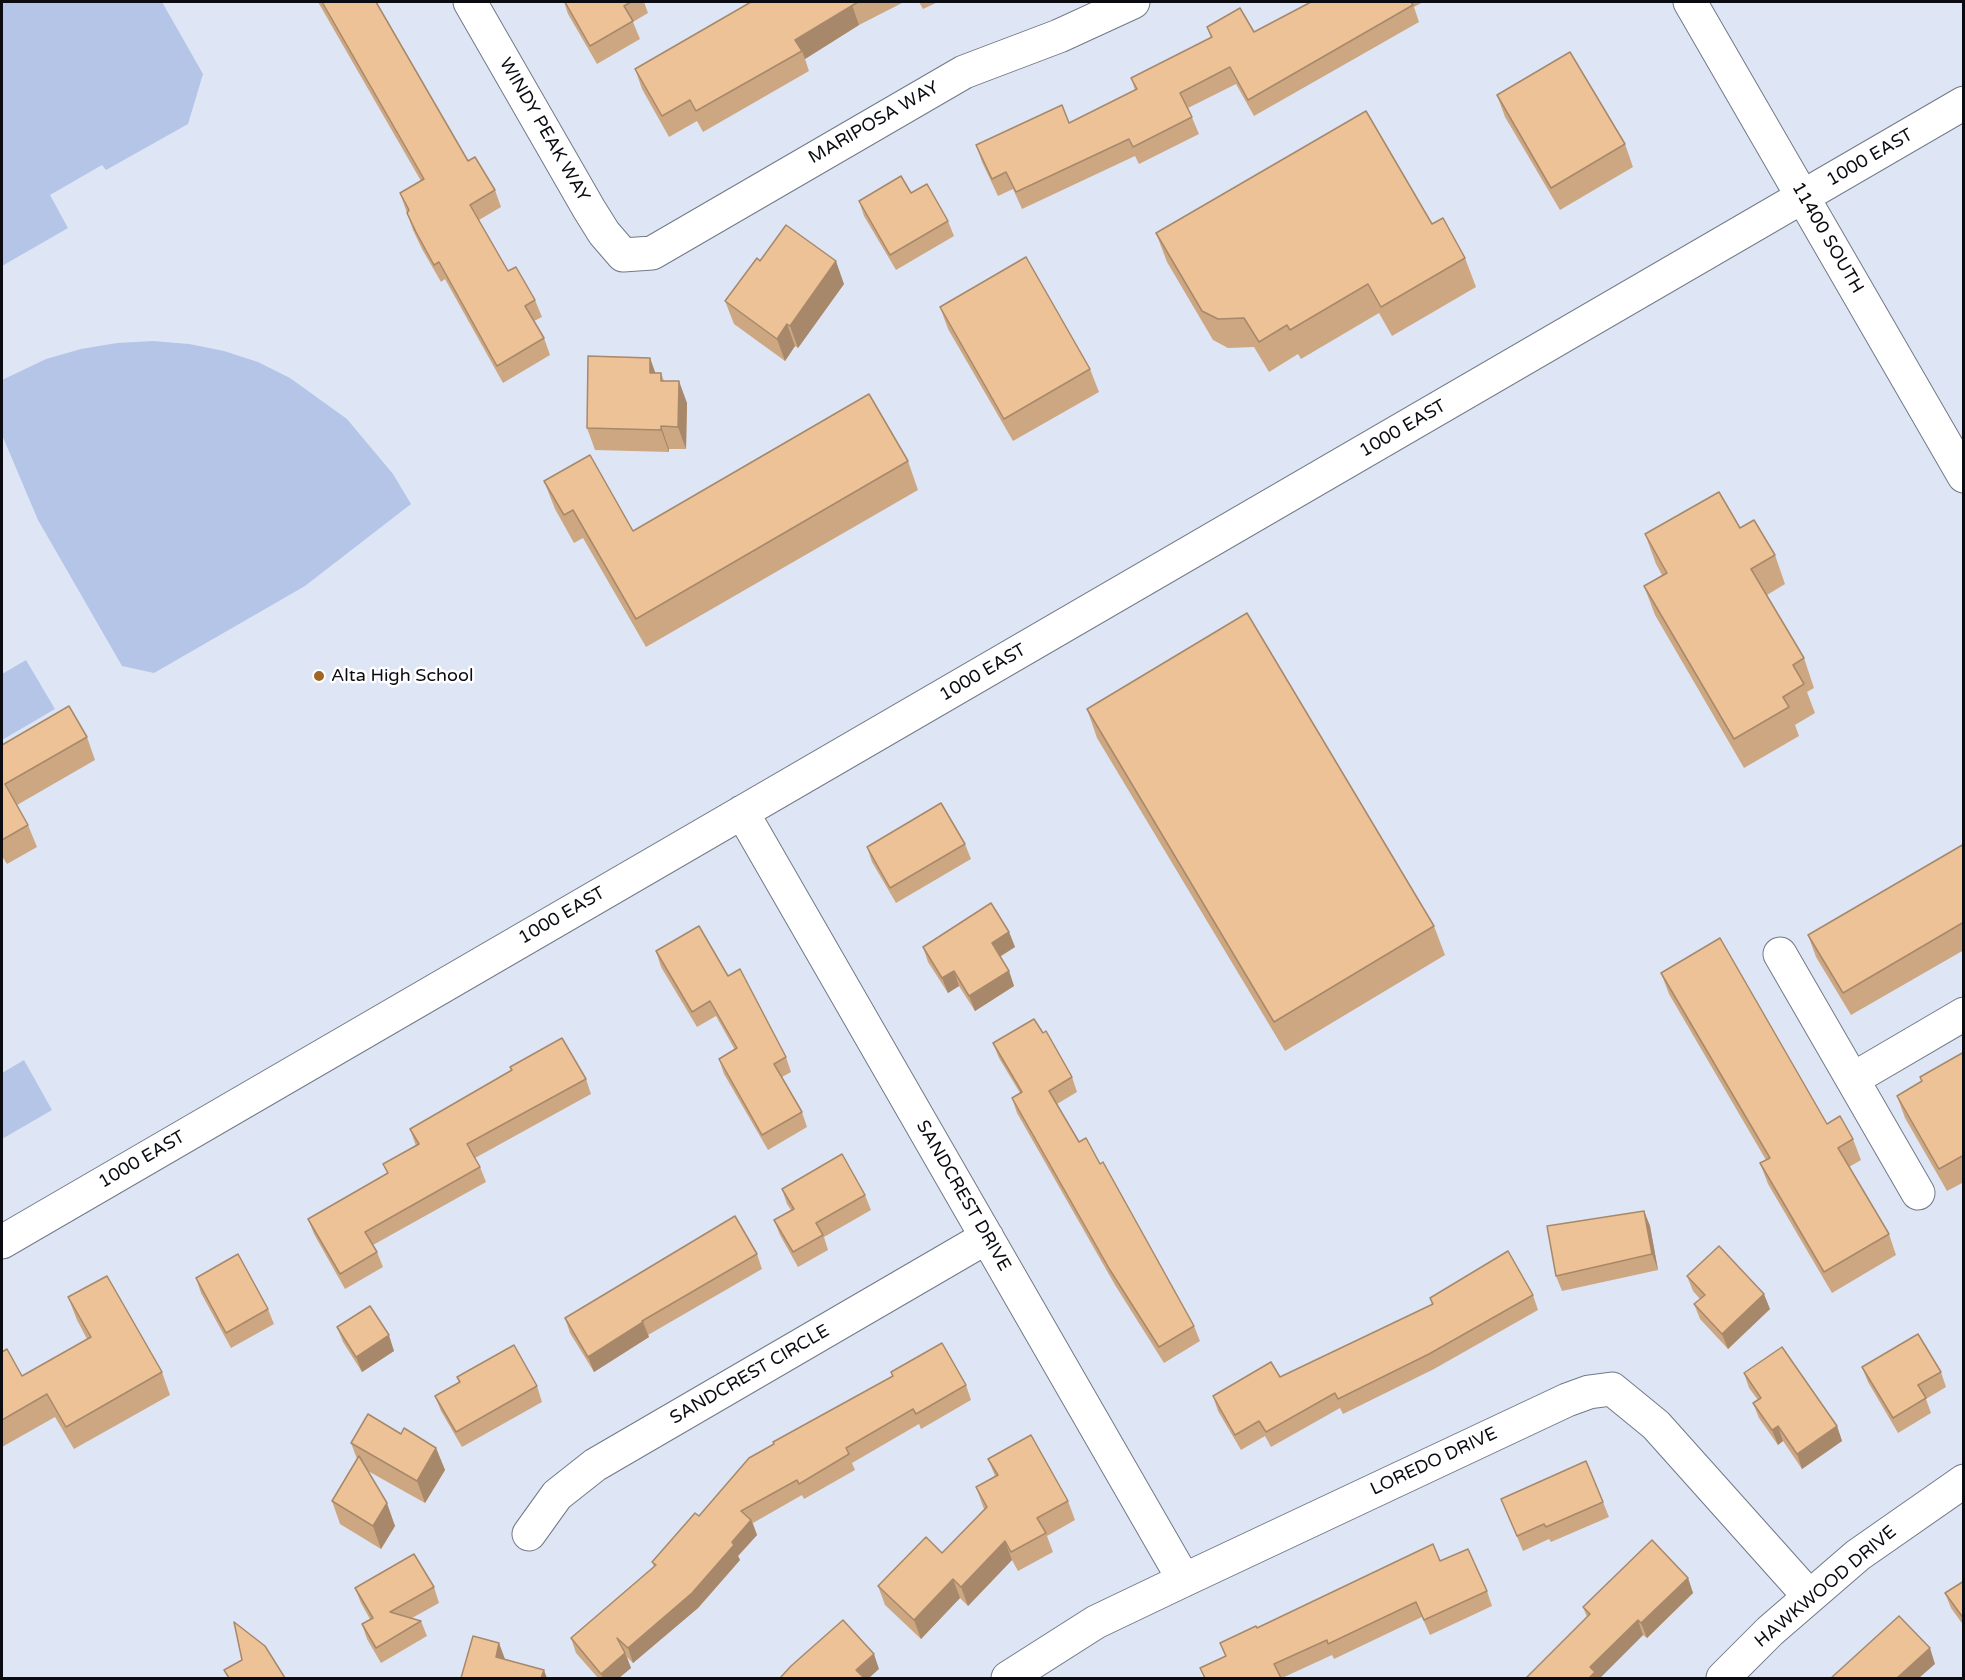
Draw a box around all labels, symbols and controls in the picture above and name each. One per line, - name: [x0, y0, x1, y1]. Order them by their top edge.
- street label: WINDY PEAK WAY: [494, 54, 594, 206]
- street label: MARIPOSA WAY: [805, 77, 943, 169]
- street label: 1000 EAST: [1823, 125, 1917, 191]
- street label: 11400 SOUTH: [1786, 178, 1868, 298]
- street label: 1000 EAST: [1356, 396, 1450, 462]
- street label: 1000 EAST: [936, 640, 1030, 706]
- place label: Alta High School: [331, 665, 473, 687]
- marker: Alta High School: [312, 669, 326, 683]
- street label: 1000 EAST: [515, 883, 609, 949]
- street label: SANDCREST DRIVE: [911, 1117, 1015, 1275]
- street label: 1000 EAST: [95, 1127, 189, 1193]
- street label: SANDCREST CIRCLE: [667, 1321, 833, 1429]
- street label: LOREDO DRIVE: [1367, 1423, 1501, 1501]
- street label: HAWKWOOD DRIVE: [1751, 1521, 1901, 1653]

